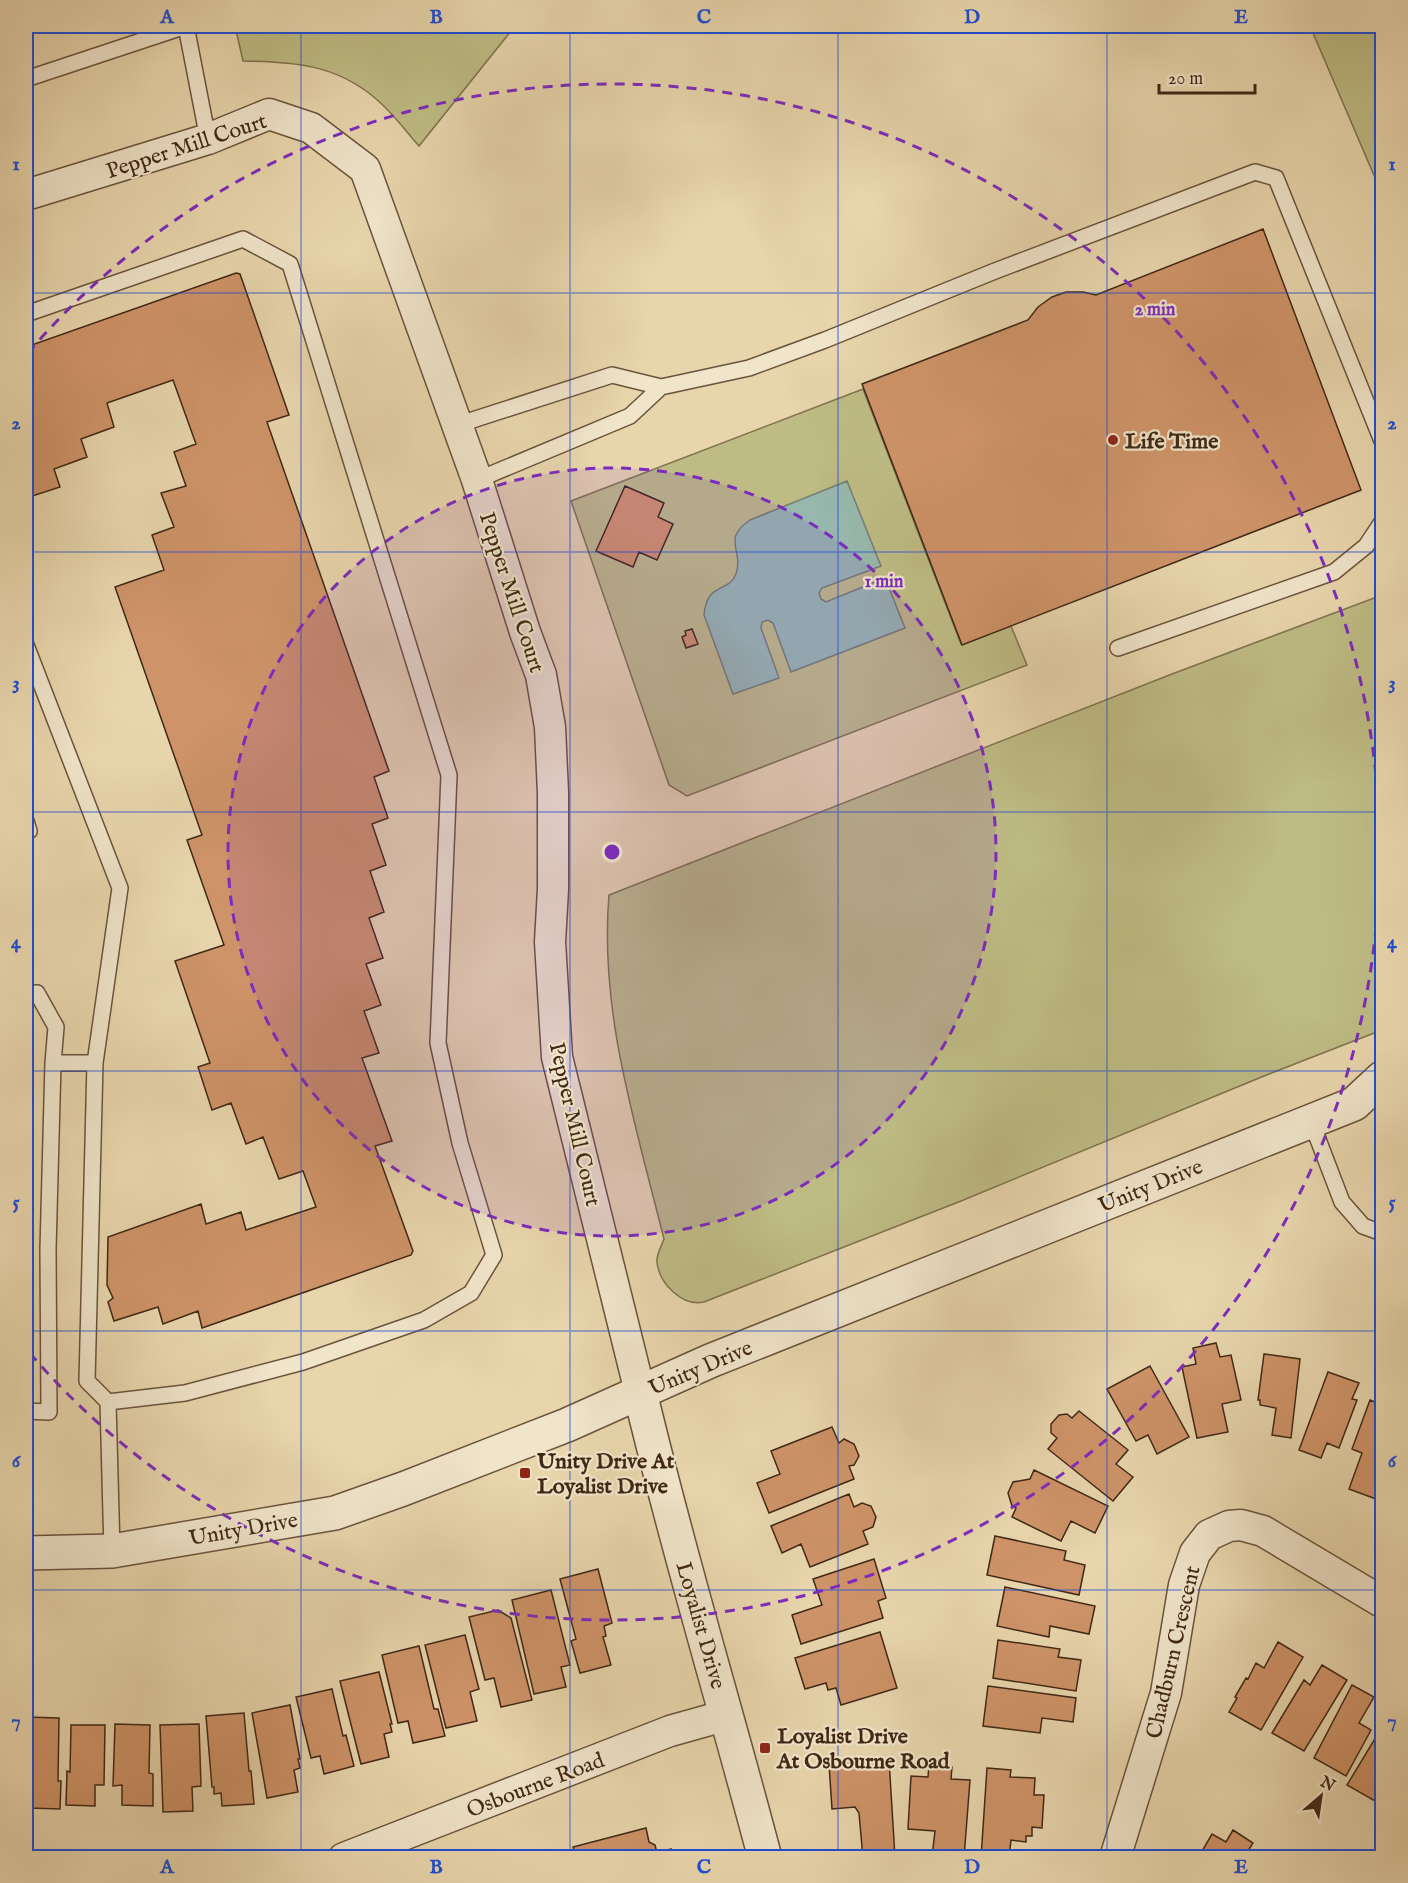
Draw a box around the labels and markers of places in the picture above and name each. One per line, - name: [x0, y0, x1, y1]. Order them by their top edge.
- place label: Life Time: [1125, 428, 1218, 456]
- marker: Life Time: [1106, 433, 1120, 447]
- centre of rings: [602, 842, 622, 862]
- place label: Unity Drive At Loyalist Drive: [536, 1448, 675, 1501]
- marker: Unity Drive At Loyalist Drive: [518, 1466, 532, 1480]
- place label: Loyalist Drive At Osbourne Road: [776, 1723, 951, 1776]
- marker: Loyalist Drive At Osbourne Road: [758, 1741, 772, 1755]

